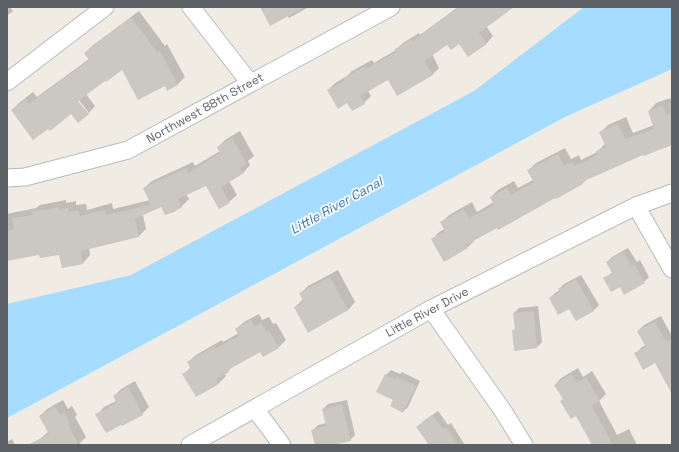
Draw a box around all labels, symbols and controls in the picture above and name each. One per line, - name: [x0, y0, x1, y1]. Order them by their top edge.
- street label: Northwest 88th Street: [144, 69, 266, 147]
- water label: Little River Canal: [287, 172, 387, 238]
- street label: Little River Drive: [383, 283, 471, 341]

